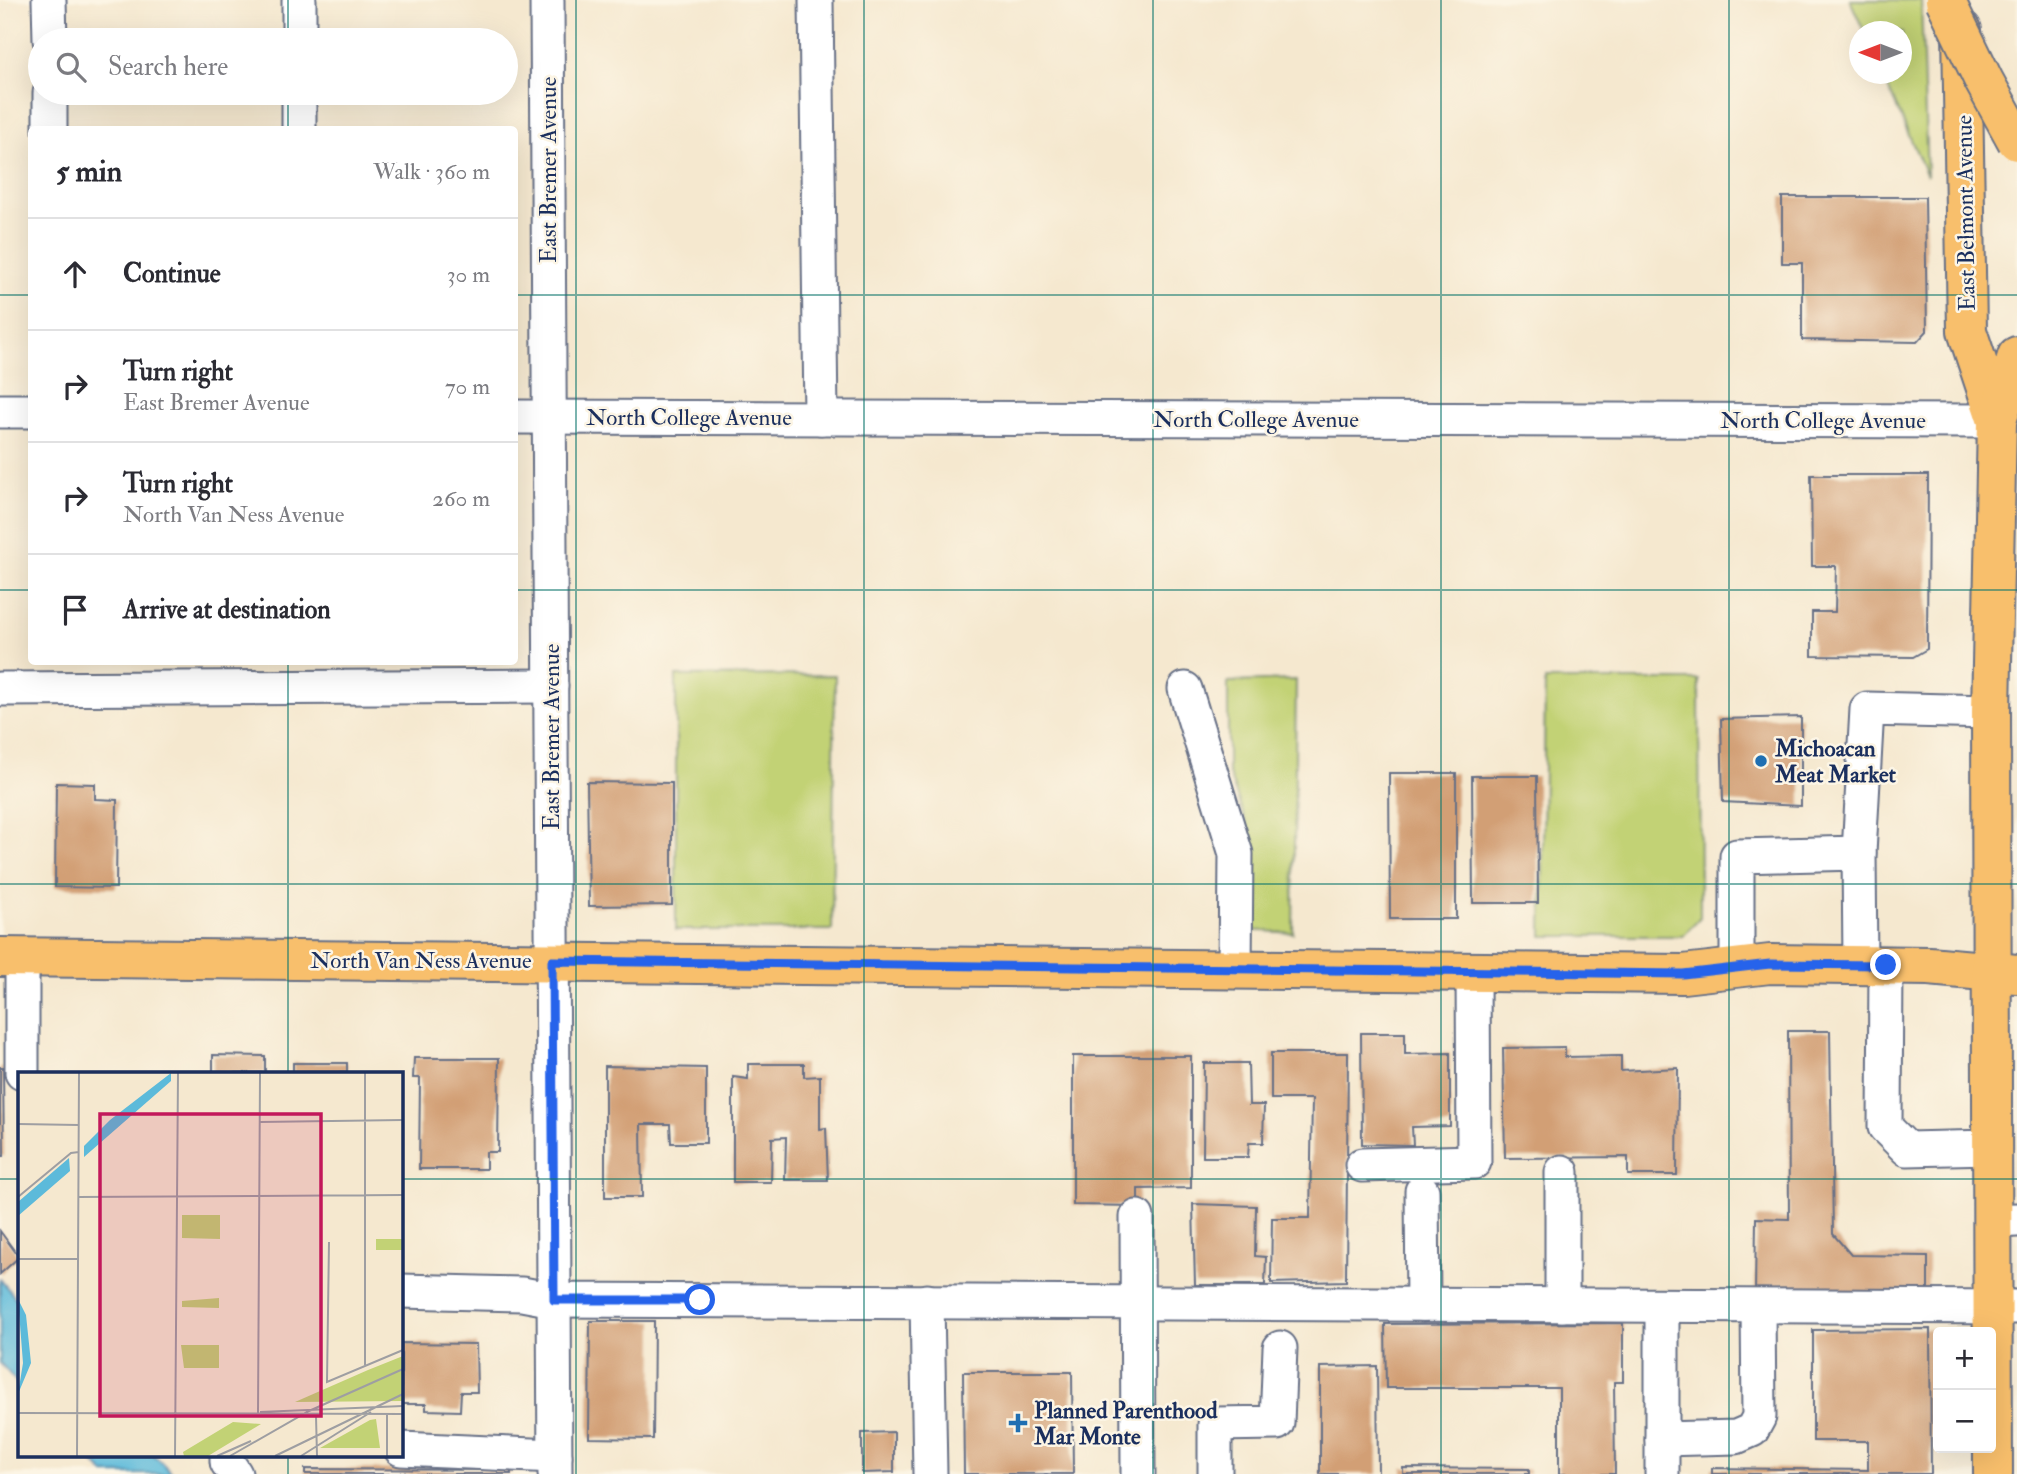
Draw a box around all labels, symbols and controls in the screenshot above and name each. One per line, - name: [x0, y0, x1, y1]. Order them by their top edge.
- north arrow: [1849, 21, 1912, 84]
- search box: [28, 28, 518, 105]
- icon: search: [52, 48, 90, 86]
- text: Search here: [108, 51, 228, 83]
- street label: East Bremer Avenue: [534, 76, 563, 263]
- street label: East Belmont Avenue: [1949, 114, 1982, 311]
- text: 5 min: [56, 153, 122, 190]
- text: Walk · 360 m: [373, 157, 490, 186]
- icon: ahead: [56, 255, 94, 293]
- text: Continue: [123, 258, 221, 290]
- text: 30 m: [447, 260, 490, 289]
- text: Turn right: [123, 356, 233, 388]
- icon: right: [56, 367, 94, 405]
- text: 70 m: [445, 372, 490, 401]
- text: East Bremer Avenue: [123, 388, 310, 417]
- street label: North College Avenue: [586, 403, 792, 432]
- street label: North College Avenue: [1153, 405, 1359, 434]
- street label: North College Avenue: [1720, 406, 1926, 435]
- text: Turn right: [123, 468, 233, 500]
- icon: right: [56, 479, 94, 517]
- text: 260 m: [432, 484, 490, 513]
- text: North Van Ness Avenue: [123, 500, 344, 529]
- icon: arrive: [56, 591, 94, 629]
- text: Arrive at destination: [123, 594, 331, 626]
- street label: East Bremer Avenue: [537, 643, 566, 830]
- place label: Michoacan Meat Market: [1774, 734, 1897, 789]
- marker: Michoacan Meat Market: [1753, 753, 1769, 769]
- street label: North Van Ness Avenue: [310, 946, 532, 975]
- route end: [1870, 949, 1901, 980]
- inset map: [18, 1072, 402, 1456]
- route start: [684, 1284, 715, 1315]
- map controls: [1933, 1327, 1996, 1453]
- button: +: [1933, 1327, 1996, 1390]
- button: −: [1933, 1390, 1996, 1453]
- place label: Planned Parenthood Mar Monte: [1033, 1396, 1218, 1451]
- marker: Planned Parenthood Mar Monte: [1008, 1413, 1028, 1433]

